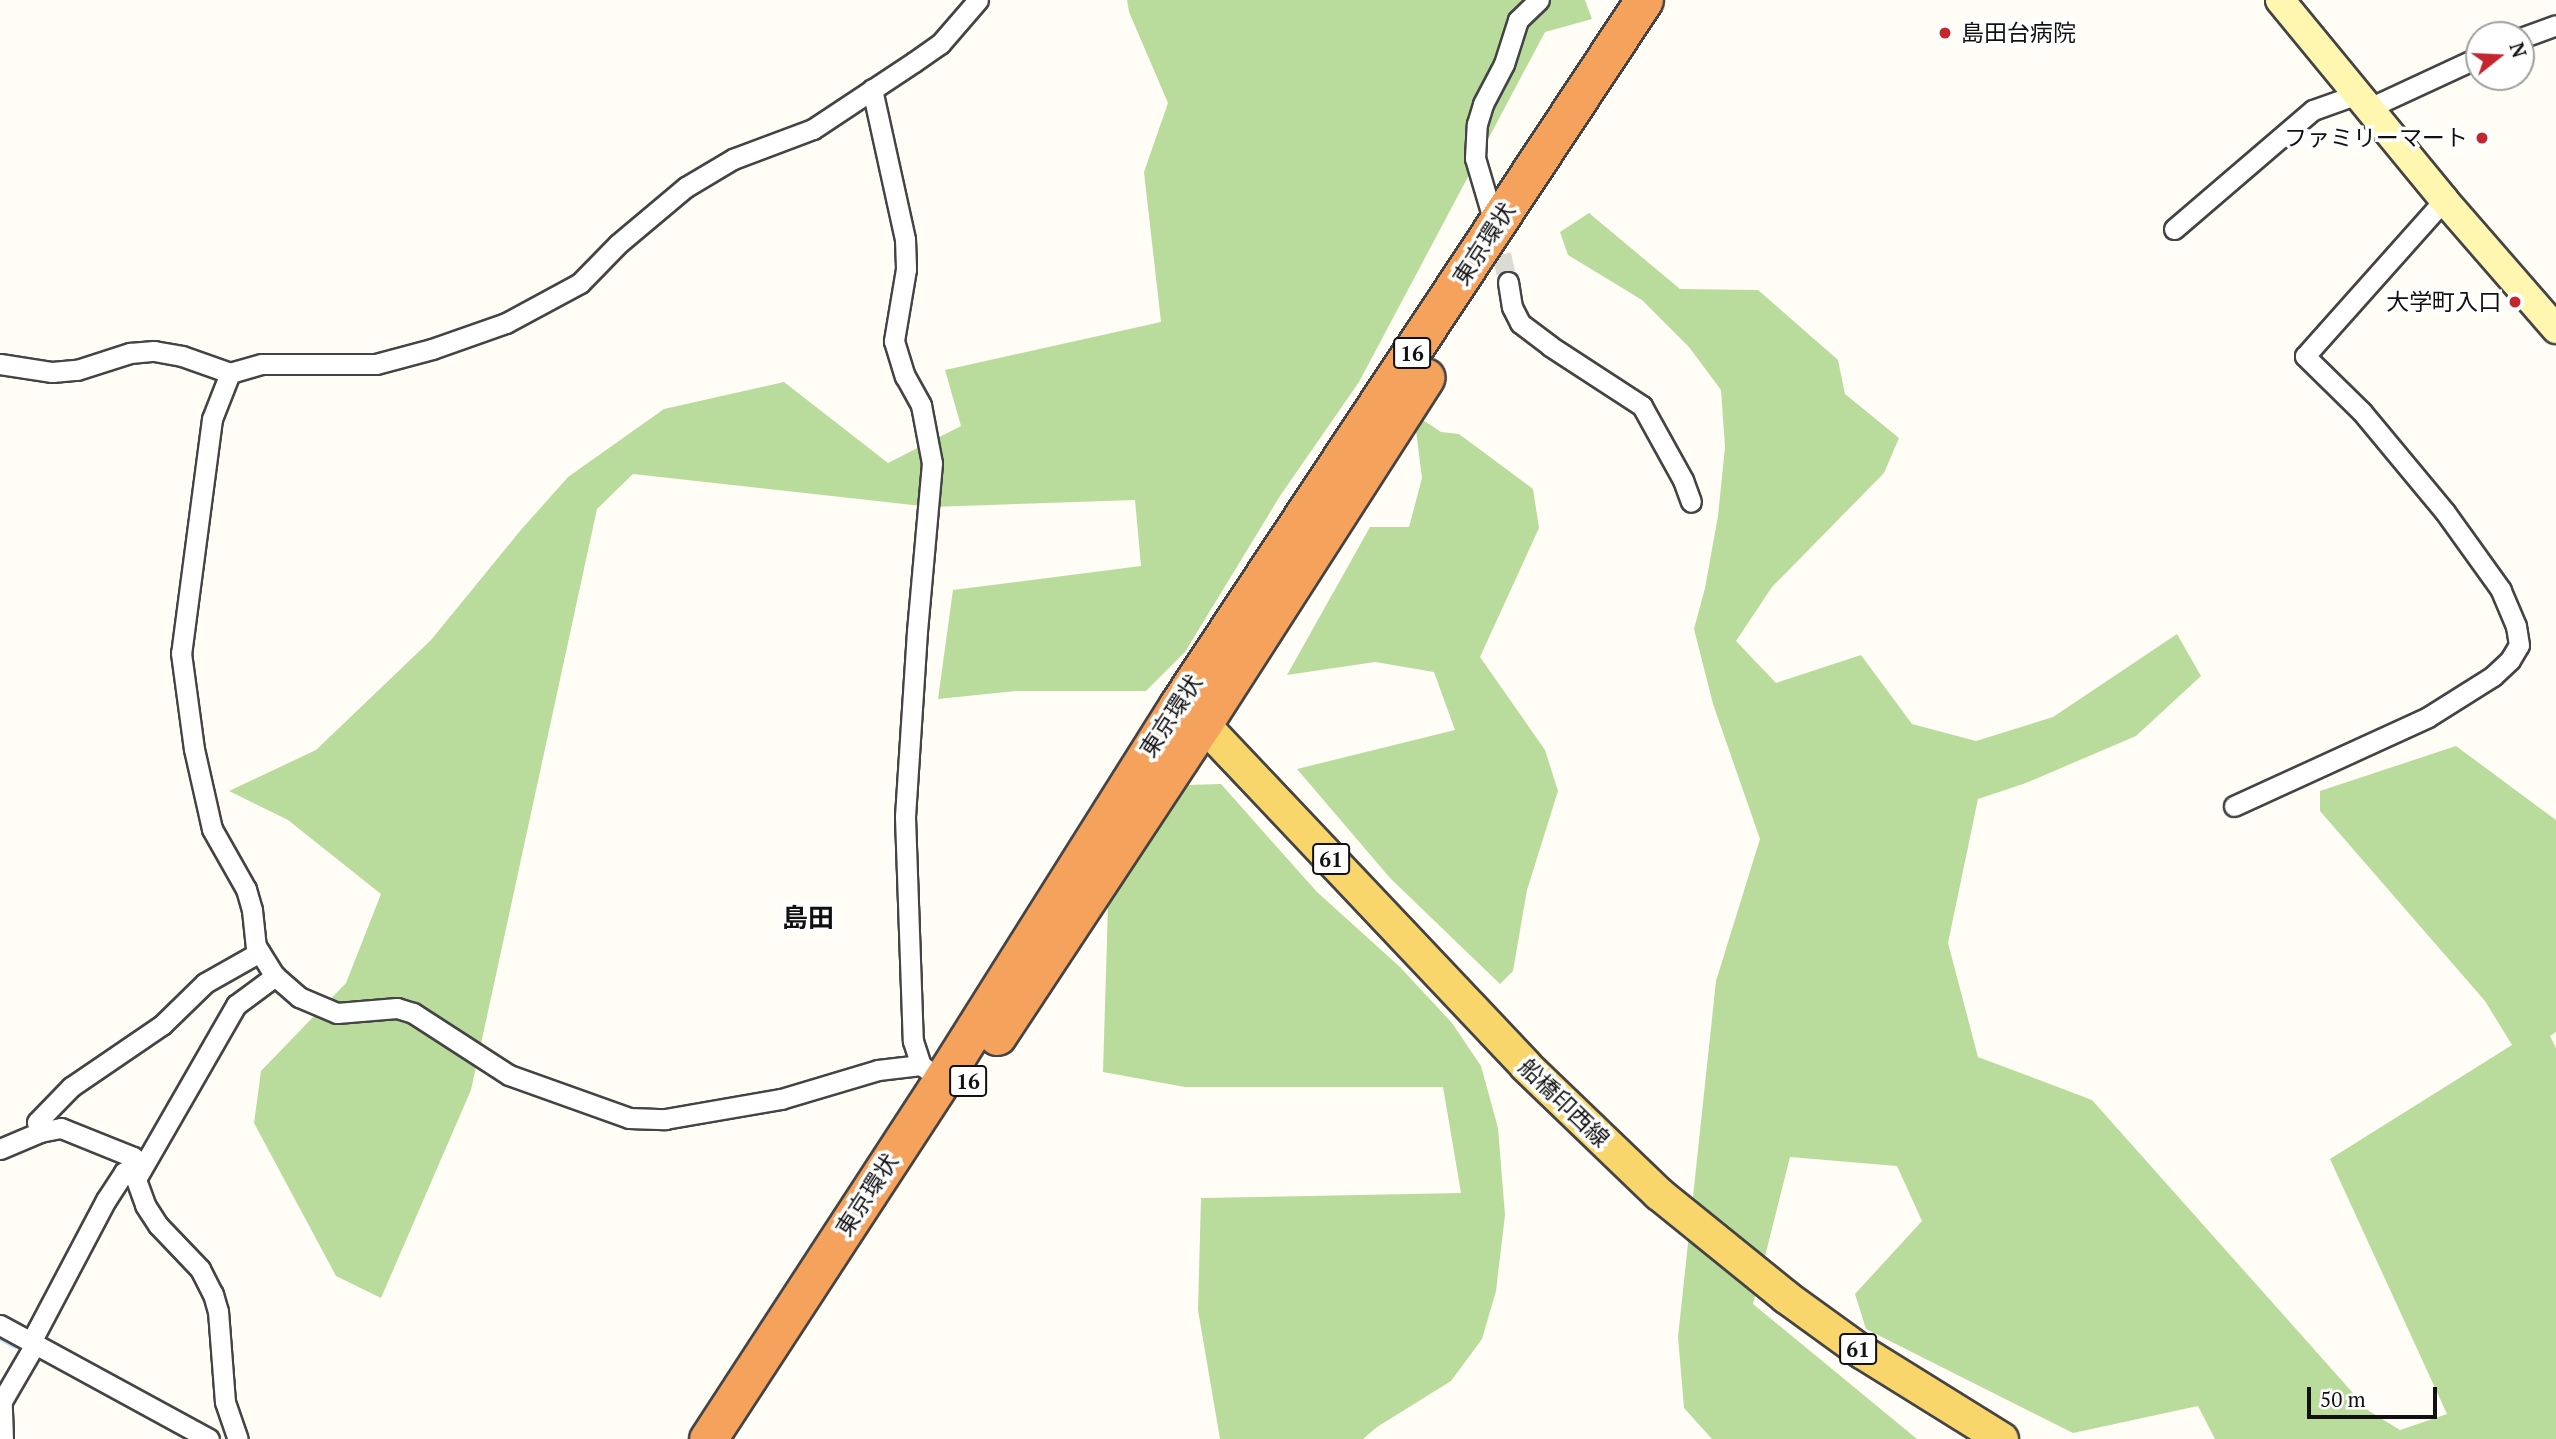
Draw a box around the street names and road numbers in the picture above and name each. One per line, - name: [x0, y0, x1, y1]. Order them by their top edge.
- street label: 東京環状: [1447, 198, 1521, 290]
- road number: 16: [1393, 336, 1431, 370]
- street label: 東京環状: [1134, 670, 1208, 762]
- road number: 61: [1312, 842, 1350, 876]
- street label: 船橋印西線: [1513, 1053, 1615, 1153]
- road number: 16: [949, 1064, 987, 1098]
- street label: 東京環状: [830, 1149, 904, 1241]
- road number: 61: [1839, 1332, 1877, 1366]

